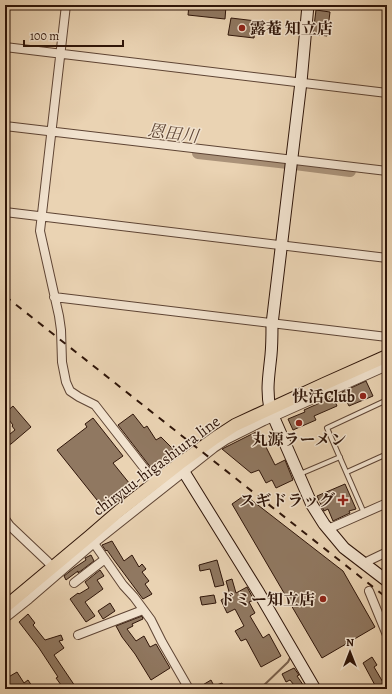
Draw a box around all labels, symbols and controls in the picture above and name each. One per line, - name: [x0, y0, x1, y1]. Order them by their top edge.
- place label: 露菴 知立店: [250, 18, 333, 40]
- scale bar: [24, 22, 123, 48]
- marker: 露菴 知立店: [237, 23, 247, 33]
- text: 100 m: [30, 28, 59, 44]
- water label: 恩田川: [146, 119, 202, 148]
- place label: 快活Club: [292, 386, 355, 408]
- marker: 快活Club: [358, 391, 368, 401]
- street label: chiryuu-higashiura line: [88, 411, 225, 521]
- marker: 丸源ラーメン: [294, 418, 304, 428]
- place label: 丸源ラーメン: [251, 429, 347, 451]
- place label: スギドラッグ: [239, 490, 335, 512]
- marker: スギドラッグ: [338, 495, 348, 505]
- place label: ドミー知立店: [219, 589, 315, 611]
- marker: ドミー知立店: [318, 594, 328, 604]
- north arrow: [330, 632, 370, 672]
- text: N: [346, 635, 354, 650]

